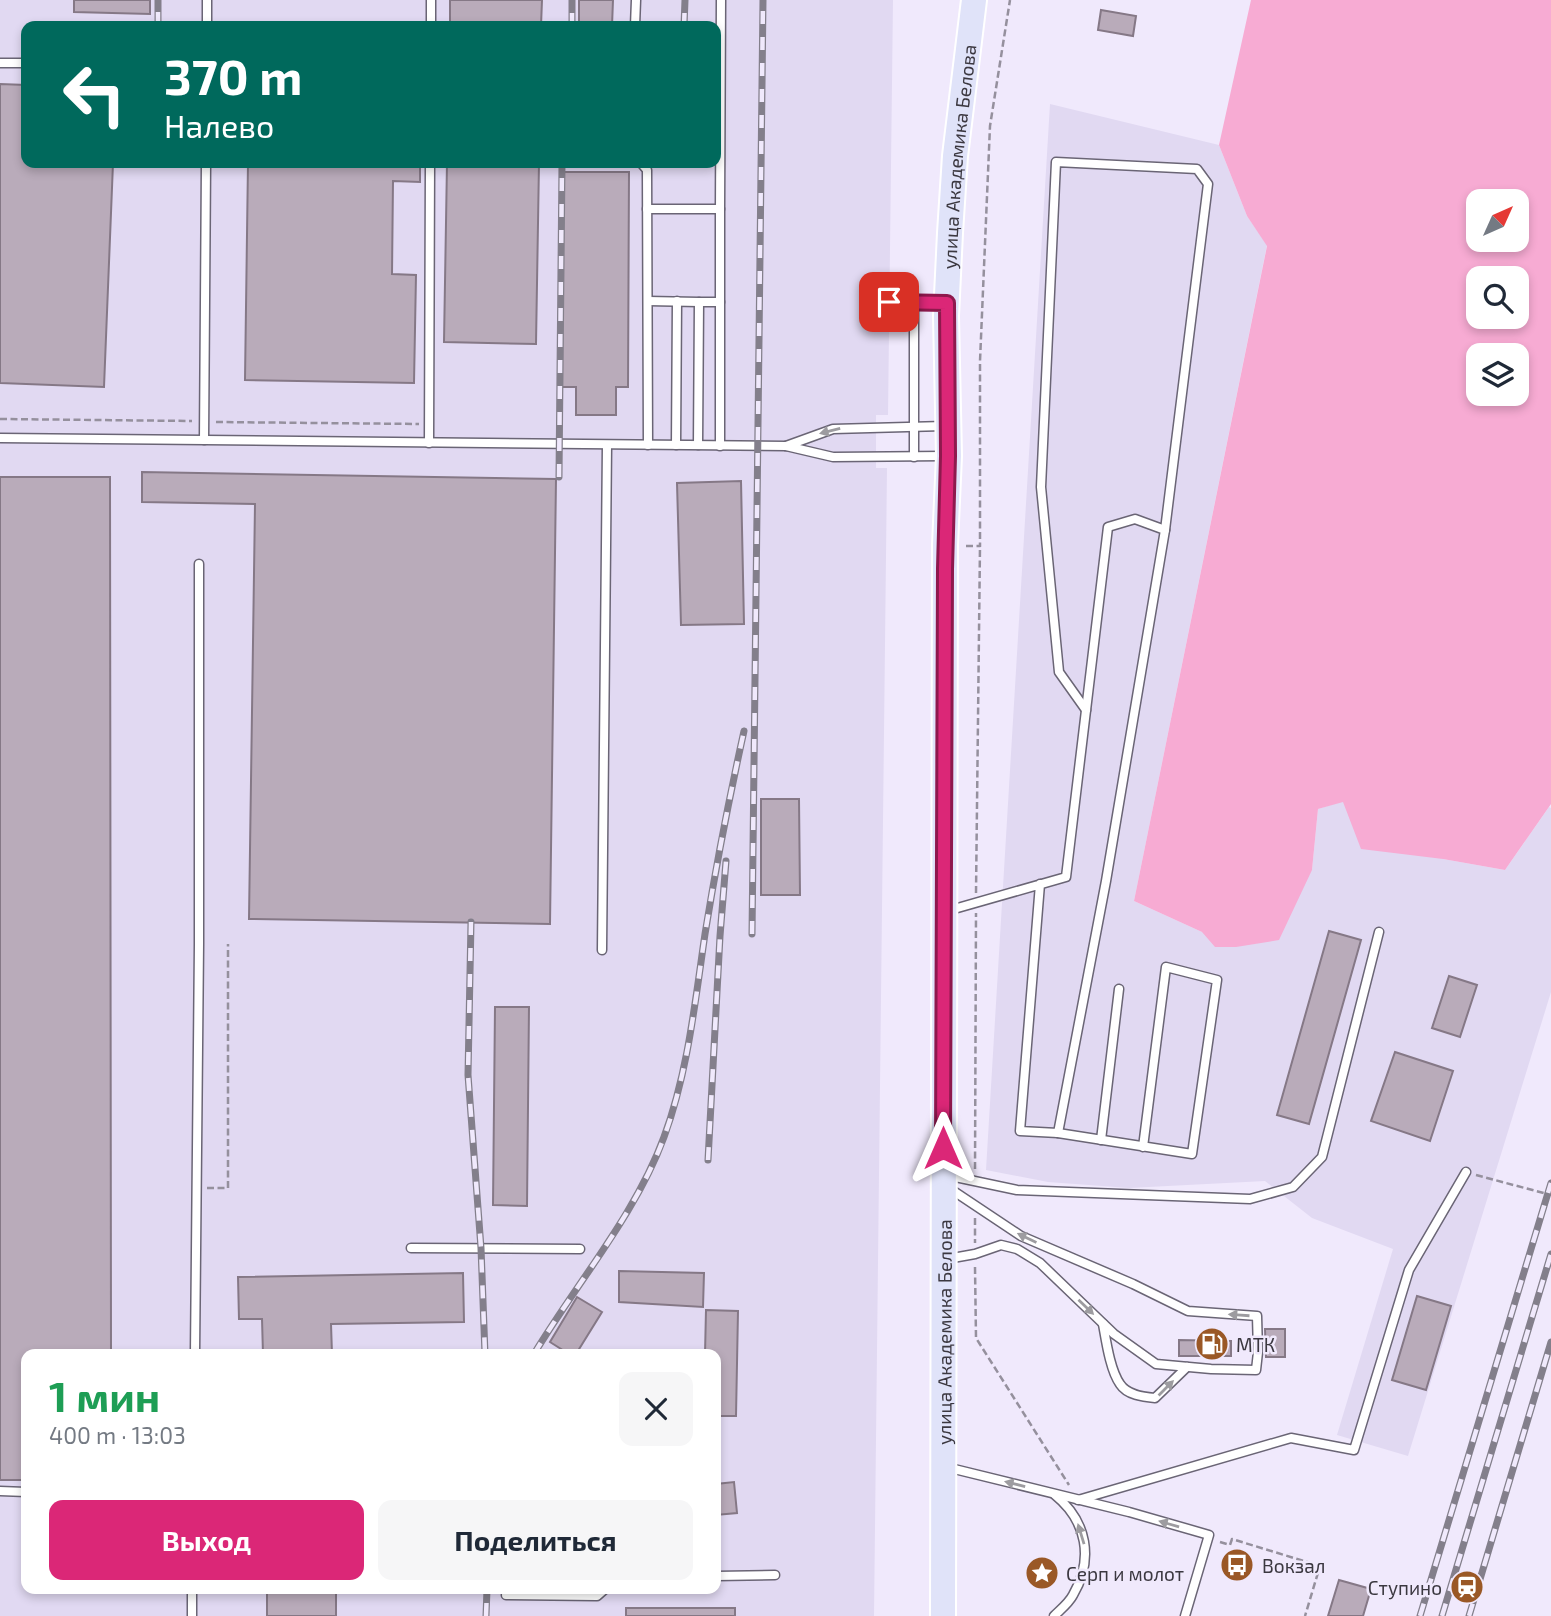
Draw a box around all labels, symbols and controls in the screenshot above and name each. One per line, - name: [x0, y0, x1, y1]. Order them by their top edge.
- street label: улица Академика Белова: [937, 43, 980, 270]
- text: 370 m: [164, 46, 302, 105]
- icon: left: [49, 49, 140, 140]
- text: Налево: [164, 106, 274, 144]
- north arrow: [1466, 189, 1530, 252]
- map controls: [1466, 189, 1529, 406]
- button: search: [1466, 266, 1529, 329]
- pin: [859, 272, 919, 332]
- icon: arrive: [870, 283, 908, 321]
- button: layers: [1466, 343, 1529, 406]
- one-way arrow: [819, 426, 841, 437]
- position arrow: [906, 1111, 980, 1185]
- street label: улица Академика Белова: [932, 1219, 956, 1445]
- one-way arrow: [1017, 1232, 1037, 1244]
- one-way arrow: [1077, 1299, 1094, 1315]
- one-way arrow: [1227, 1309, 1249, 1320]
- fuel station icon: МТК: [1193, 1325, 1231, 1363]
- place label: МТК: [1236, 1333, 1275, 1356]
- text: 1 мин: [49, 1370, 160, 1420]
- button: close: [619, 1372, 693, 1446]
- one-way arrow: [1157, 1380, 1174, 1396]
- text: 400 m · 13:03: [49, 1421, 186, 1449]
- one-way arrow: [1004, 1478, 1026, 1489]
- button: Выход: [49, 1500, 364, 1580]
- button: Поделиться: [378, 1500, 693, 1580]
- one-way arrow: [1158, 1518, 1179, 1528]
- one-way arrow: [1076, 1523, 1086, 1544]
- bus stop icon: Вокзал: [1218, 1546, 1256, 1584]
- place icon: Серп и молот: [1023, 1554, 1061, 1592]
- place label: Вокзал: [1262, 1554, 1325, 1577]
- place label: Серп и молот: [1066, 1562, 1184, 1585]
- station icon: Ступино: [1448, 1568, 1486, 1606]
- place label: Ступино: [1368, 1576, 1442, 1600]

